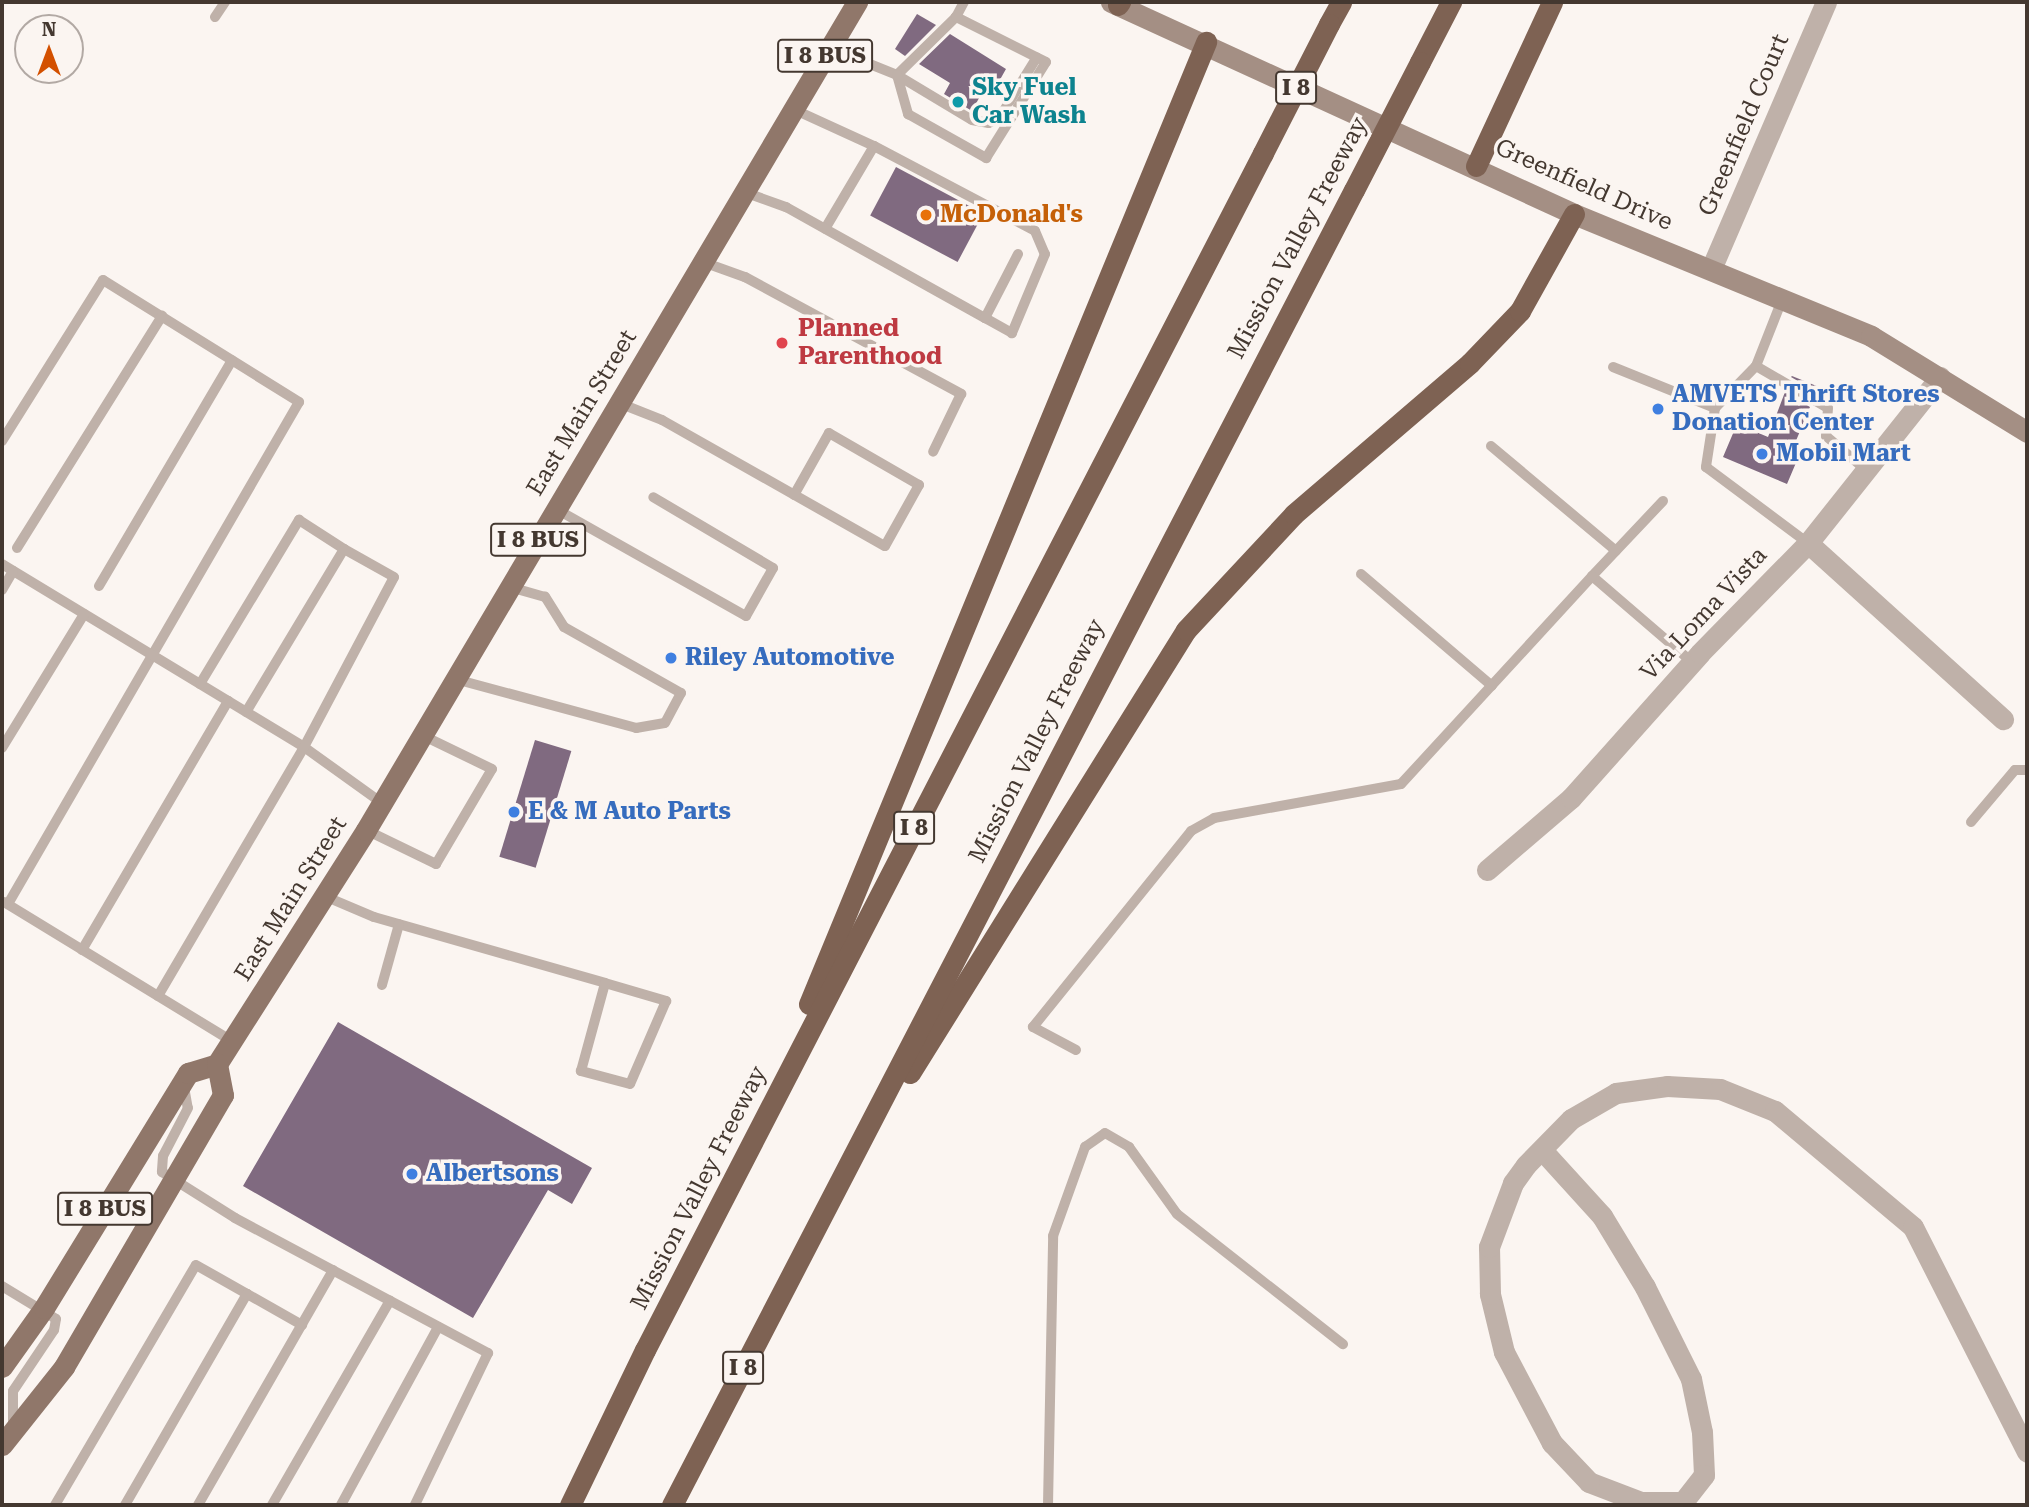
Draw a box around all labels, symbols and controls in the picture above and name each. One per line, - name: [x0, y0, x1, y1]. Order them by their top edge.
- north arrow: [14, 14, 84, 84]
- text: N: [42, 18, 56, 41]
- street label: Greenfield Court: [1693, 30, 1795, 220]
- road number: I 8 BUS: [776, 36, 874, 76]
- road number: I 8: [1275, 68, 1317, 108]
- place label: Sky Fuel Car Wash: [972, 74, 1086, 130]
- marker: Sky Fuel Car Wash: [950, 94, 966, 110]
- street label: Mission Valley Freeway: [1222, 112, 1374, 364]
- street label: Greenfield Drive: [1491, 133, 1677, 237]
- place label: McDonald's: [940, 201, 1083, 229]
- marker: McDonald's: [918, 207, 934, 223]
- place label: Planned Parenthood: [798, 315, 942, 371]
- street label: East Main Street: [521, 325, 643, 501]
- marker: Planned Parenthood: [772, 333, 792, 353]
- place label: AMVETS Thrift Stores Donation Center: [1672, 381, 1940, 437]
- marker: AMVETS Thrift Stores Donation Center: [1650, 401, 1666, 417]
- place label: Mobil Mart: [1776, 440, 1911, 468]
- marker: Mobil Mart: [1754, 446, 1770, 462]
- road number: I 8 BUS: [489, 520, 587, 560]
- street label: Via Loma Vista: [1635, 541, 1773, 687]
- street label: Mission Valley Freeway: [963, 614, 1111, 868]
- place label: Riley Automotive: [685, 644, 895, 672]
- marker: Riley Automotive: [663, 650, 679, 666]
- place label: E & M Auto Parts: [528, 798, 731, 826]
- marker: E & M Auto Parts: [506, 804, 522, 820]
- road number: I 8: [893, 808, 935, 848]
- street label: East Main Street: [229, 811, 353, 987]
- street label: Mission Valley Freeway: [625, 1061, 773, 1315]
- place label: Albertsons: [426, 1160, 559, 1188]
- marker: Albertsons: [404, 1166, 420, 1182]
- road number: I 8 BUS: [56, 1190, 154, 1228]
- road number: I 8: [722, 1348, 764, 1387]

